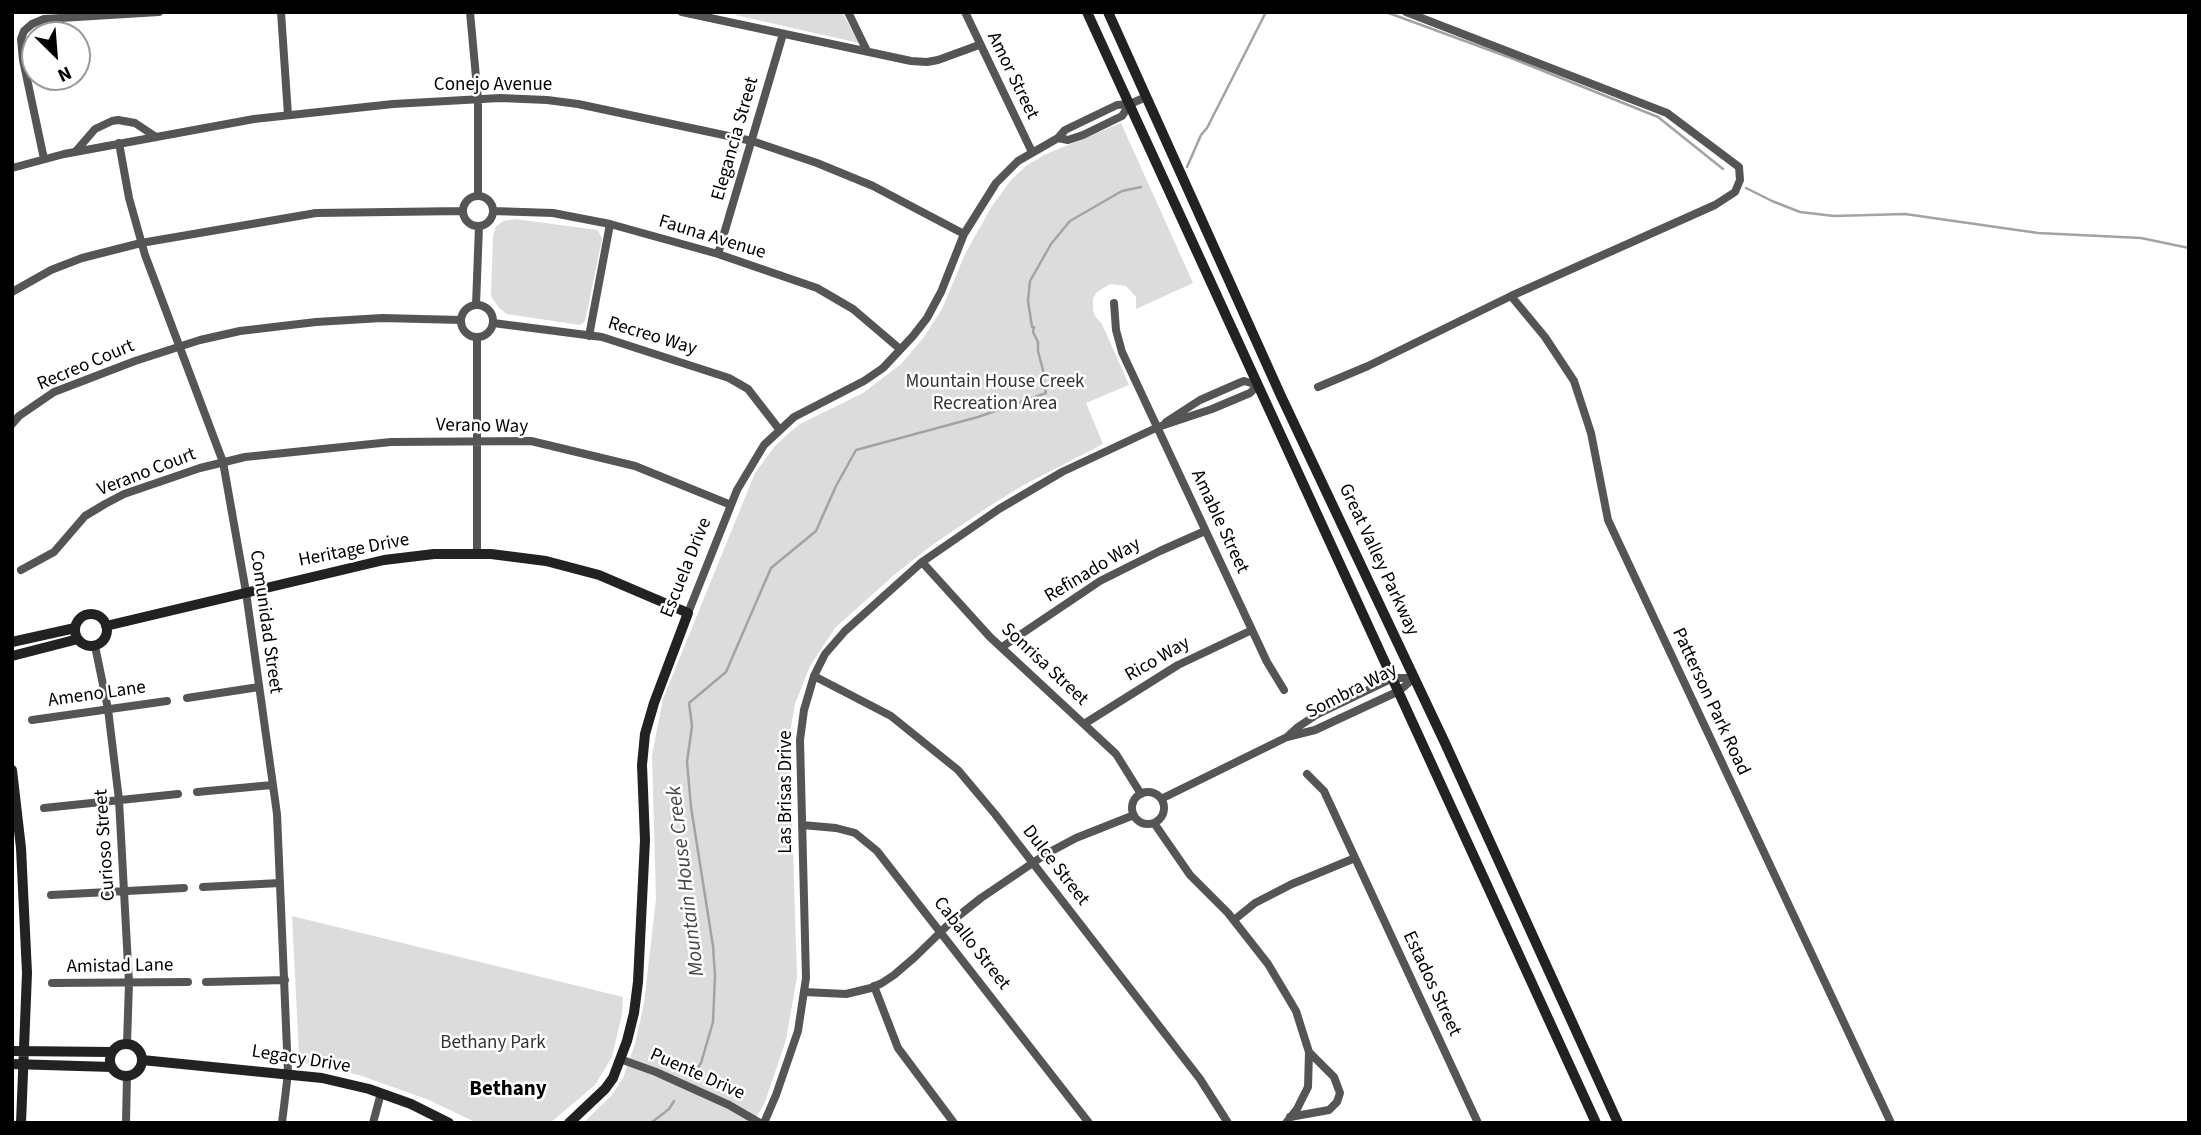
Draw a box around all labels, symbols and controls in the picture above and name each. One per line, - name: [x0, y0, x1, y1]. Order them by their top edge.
- north arrow: [21, 21, 91, 91]
- street label: Amor Street: [981, 29, 1043, 123]
- text: N: [53, 59, 76, 89]
- street label: Conejo Avenue: [434, 75, 552, 97]
- street label: Elegancia Street: [707, 75, 765, 203]
- street label: Fauna Avenue: [656, 211, 768, 265]
- street label: Recreo Way: [605, 313, 699, 361]
- street label: Recreo Court: [34, 335, 138, 397]
- park label: Mountain House Creek Recreation Area: [905, 372, 1085, 416]
- street label: Verano Way: [436, 415, 528, 439]
- street label: Verano Court: [95, 444, 199, 502]
- street label: Amable Street: [1185, 467, 1253, 577]
- street label: Great Valley Parkway: [1333, 480, 1423, 640]
- street label: Escuela Drive: [657, 515, 717, 621]
- street label: Heritage Drive: [297, 529, 411, 573]
- street label: Refinado Way: [1041, 533, 1145, 609]
- street label: Comunidad Street: [244, 549, 286, 695]
- street label: Sonrisa Street: [996, 619, 1092, 711]
- street label: Patterson Park Road: [1666, 625, 1754, 779]
- street label: Rico Way: [1122, 632, 1194, 688]
- street label: Sombra Way: [1303, 659, 1401, 725]
- street label: Ameno Lane: [47, 677, 147, 713]
- street label: Las Brisas Drive: [776, 730, 798, 854]
- water label: Mountain House Creek: [663, 784, 711, 978]
- street label: Curioso Street: [91, 788, 121, 902]
- street label: Dulce Street: [1016, 821, 1094, 911]
- street label: Caballo Street: [928, 893, 1014, 995]
- street label: Estados Street: [1397, 928, 1465, 1040]
- street label: Amistad Lane: [66, 955, 174, 979]
- park label: Bethany Park: [440, 1033, 546, 1055]
- street label: Legacy Drive: [250, 1041, 352, 1079]
- street label: Puente Drive: [646, 1044, 748, 1106]
- district label: Bethany: [469, 1077, 547, 1103]

